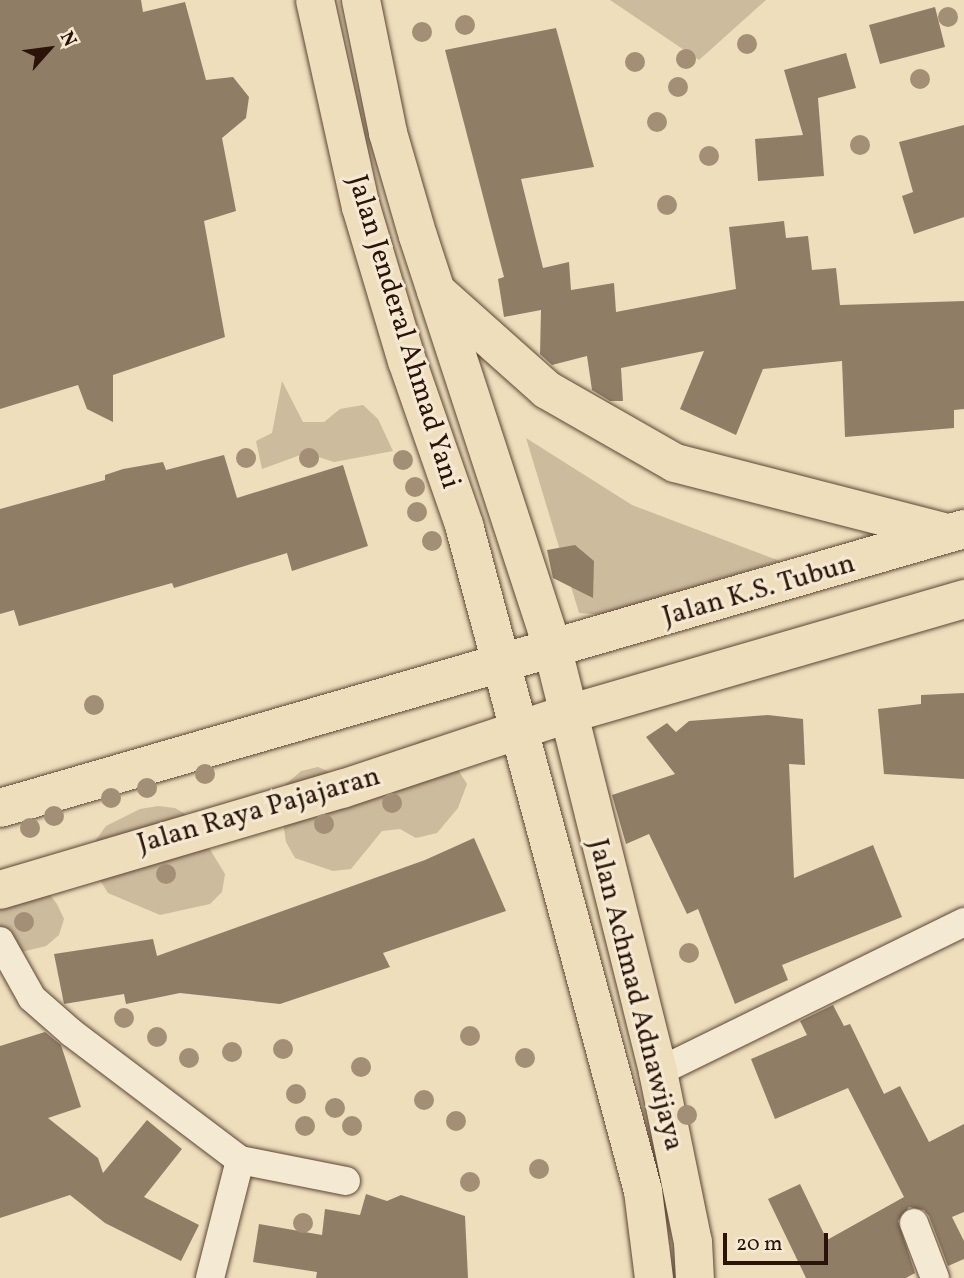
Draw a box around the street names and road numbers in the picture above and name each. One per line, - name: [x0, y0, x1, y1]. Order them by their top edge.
- street label: Jalan Jenderal Ahmad Yani: [339, 171, 467, 493]
- street label: Jalan K.S. Tubun: [658, 547, 860, 635]
- street label: Jalan Raya Pajajaran: [134, 760, 384, 862]
- street label: Jalan Achmad Adnawijaya: [580, 836, 690, 1154]

